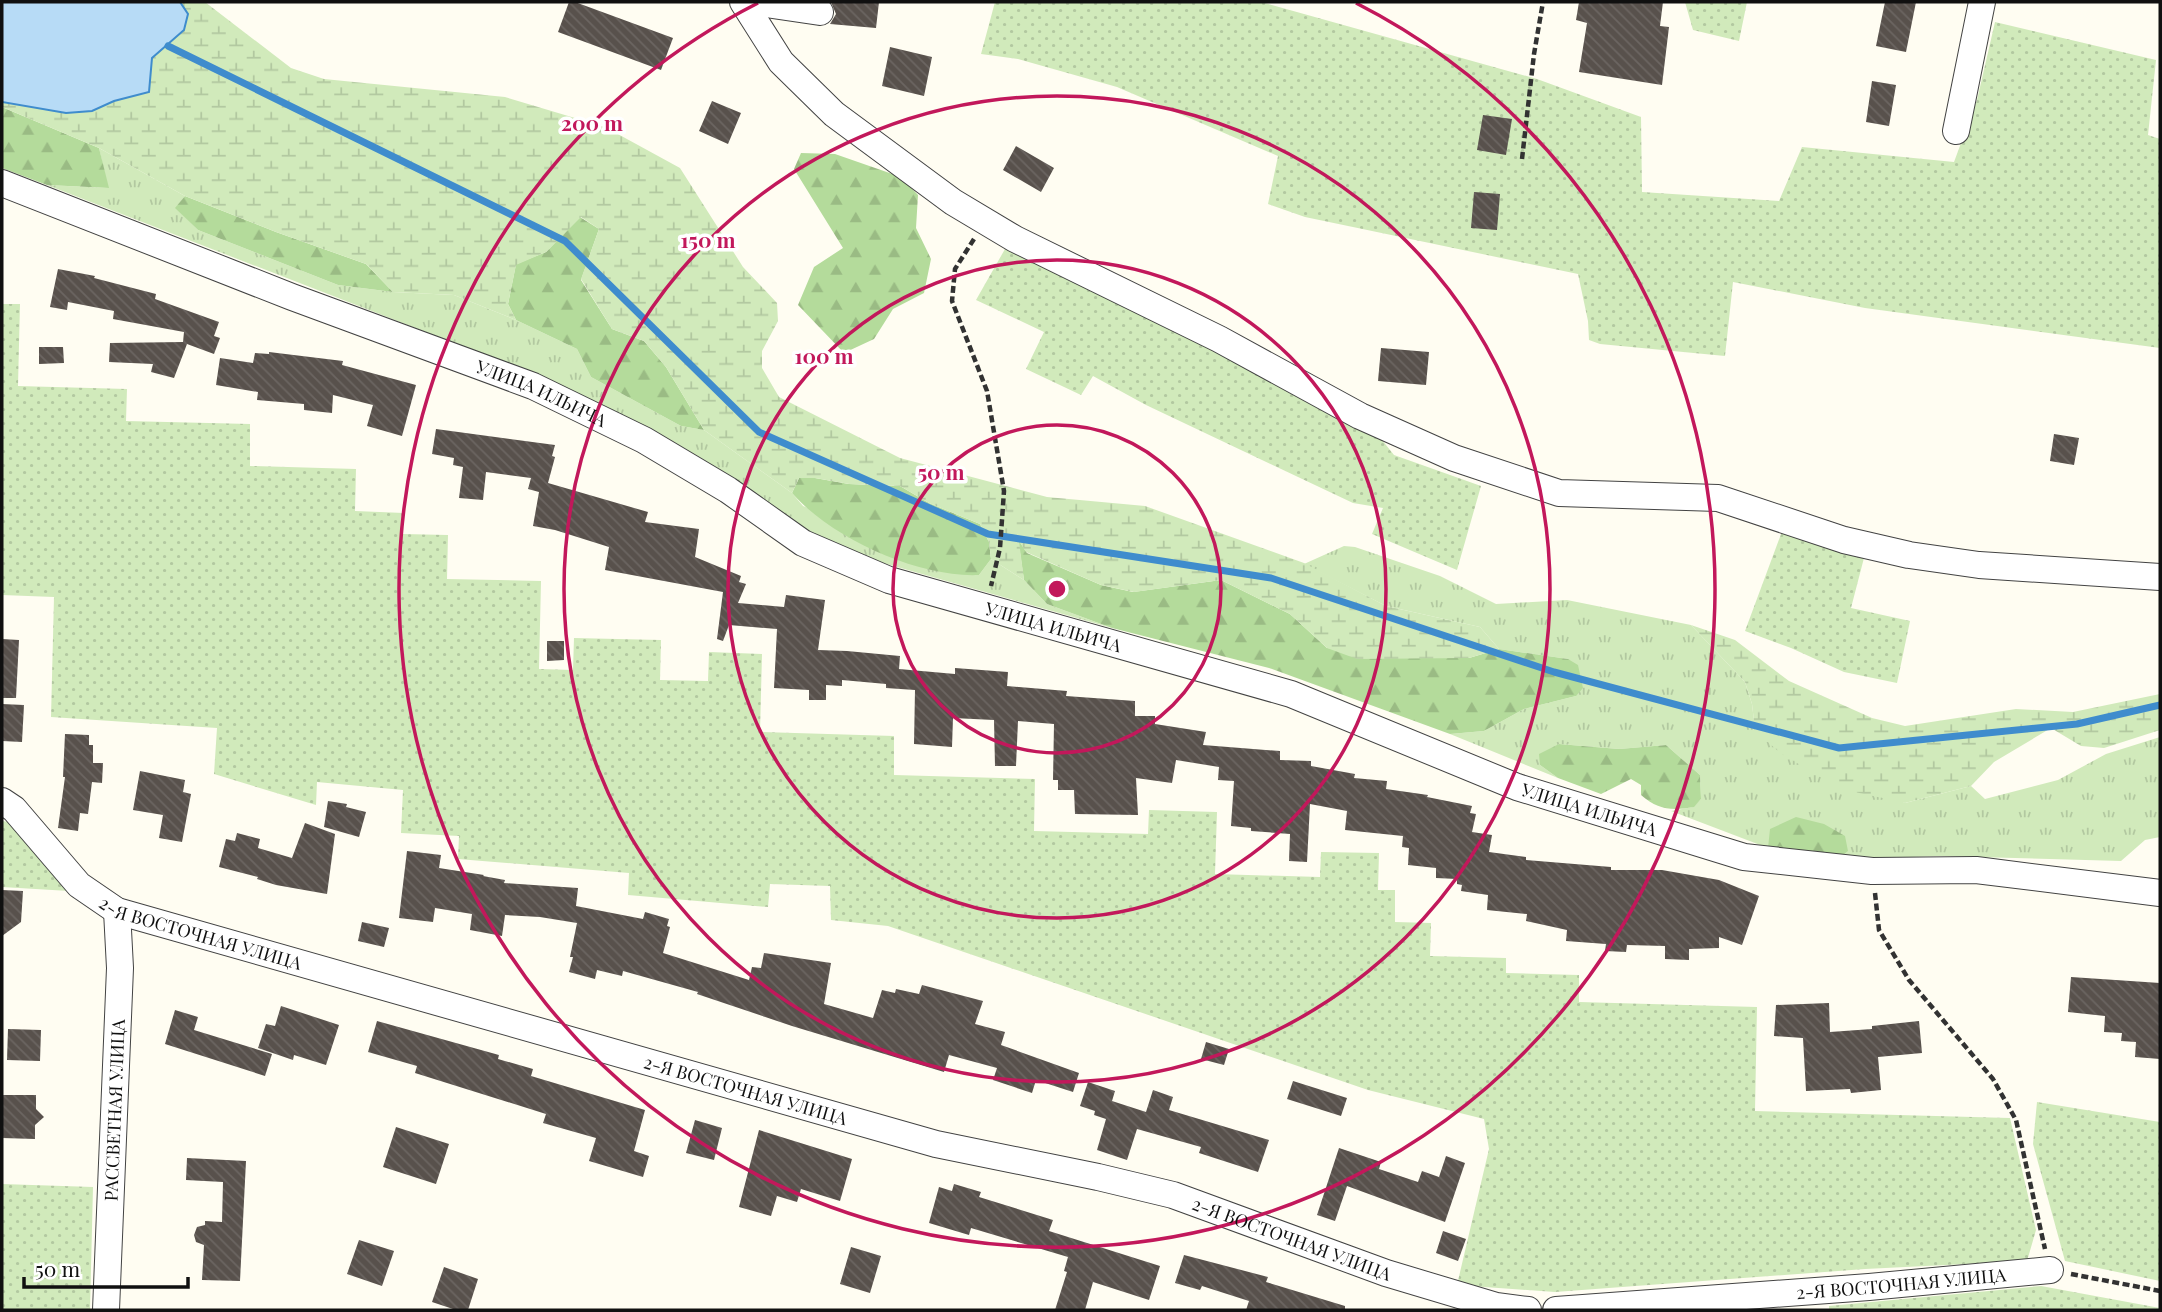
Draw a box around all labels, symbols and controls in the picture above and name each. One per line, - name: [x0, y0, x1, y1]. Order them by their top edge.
- text: 200 m: [561, 108, 623, 136]
- text: 150 m: [681, 225, 735, 253]
- text: 100 m: [794, 341, 854, 369]
- street label: УЛИЦА ИЛЬИЧА: [472, 354, 611, 432]
- text: 50 m: [917, 457, 965, 485]
- centre of rings: [1045, 577, 1069, 601]
- street label: УЛИЦА ИЛЬИЧА: [981, 596, 1125, 658]
- street label: УЛИЦА ИЛЬИЧА: [1518, 777, 1661, 842]
- street label: 2-Я ВОСТОЧНАЯ УЛИЦА: [95, 891, 305, 975]
- street label: РАССВЕТНАЯ УЛИЦА: [98, 1018, 130, 1202]
- street label: 2-Я ВОСТОЧНАЯ УЛИЦА: [641, 1049, 851, 1130]
- street label: 2-Я ВОСТОЧНАЯ УЛИЦА: [1189, 1191, 1395, 1286]
- scale bar: [24, 1246, 189, 1290]
- text: 50 m: [35, 1254, 81, 1282]
- street label: 2-Я ВОСТОЧНАЯ УЛИЦА: [1795, 1262, 2008, 1304]

